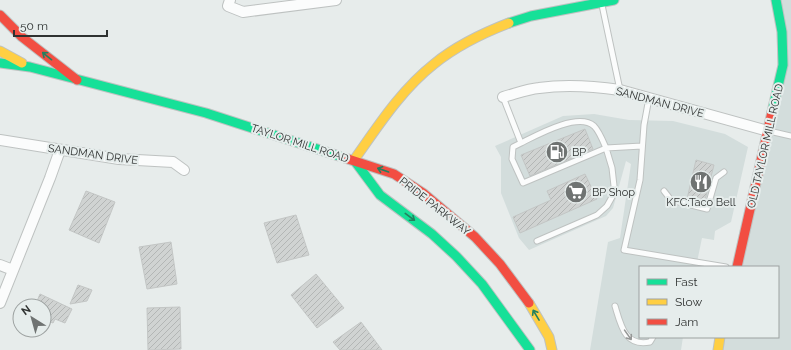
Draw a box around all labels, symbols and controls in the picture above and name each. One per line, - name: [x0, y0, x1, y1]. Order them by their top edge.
- scale bar: [14, 12, 107, 38]
- text: 50 m: [20, 19, 48, 33]
- one-way arrow: [41, 51, 52, 60]
- street label: OLD TAYLOR MILL ROAD: [745, 83, 786, 210]
- street label: SANDMAN DRIVE: [614, 84, 706, 121]
- street label: TAYLOR MILL ROAD: [249, 122, 351, 165]
- fuel station icon: BP: [544, 139, 570, 165]
- street label: SANDMAN DRIVE: [47, 142, 139, 167]
- place label: BP: [572, 146, 586, 159]
- one-way arrow: [376, 166, 389, 173]
- restaurant icon: KFC;Taco Bell: [688, 169, 714, 195]
- street label: PRIDE PARKWAY: [397, 175, 473, 238]
- supermarket icon: BP Shop: [563, 179, 589, 205]
- place label: BP Shop: [592, 186, 635, 199]
- place label: KFC;Taco Bell: [666, 196, 736, 209]
- one-way arrow: [405, 213, 416, 222]
- legend: [639, 266, 779, 338]
- text: Fast: [675, 275, 698, 289]
- text: Slow: [675, 295, 702, 309]
- north arrow: [12, 298, 52, 338]
- text: N: [19, 303, 34, 318]
- one-way arrow: [532, 310, 540, 321]
- text: Jam: [675, 315, 698, 329]
- one-way arrow: [624, 330, 632, 341]

